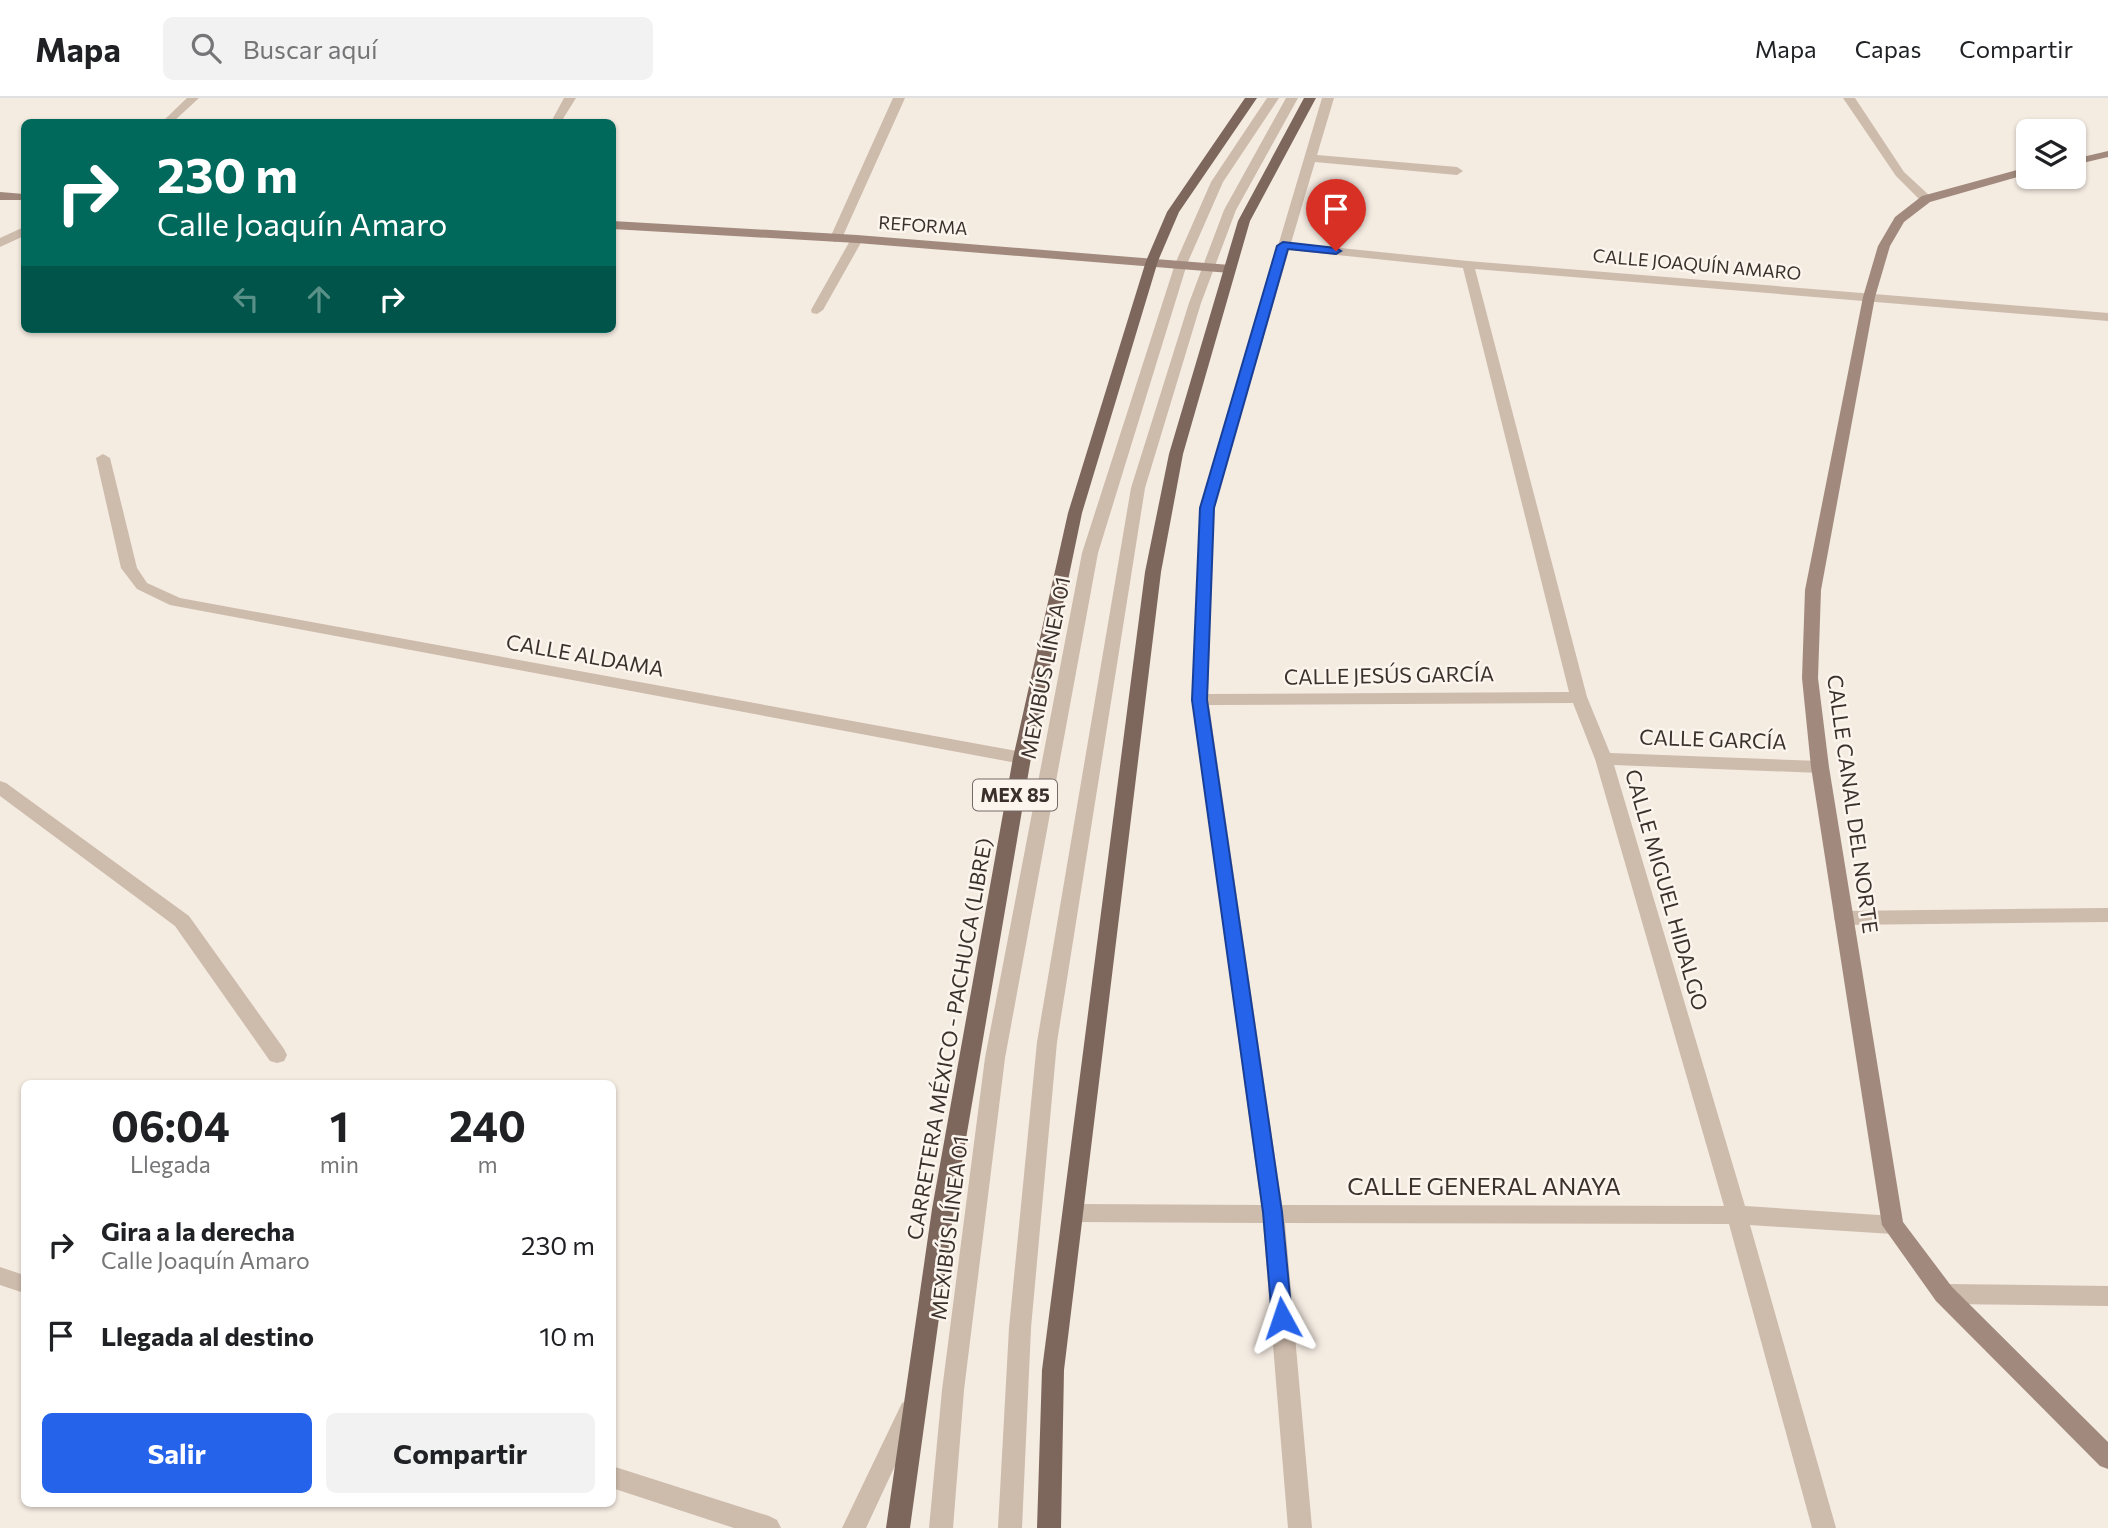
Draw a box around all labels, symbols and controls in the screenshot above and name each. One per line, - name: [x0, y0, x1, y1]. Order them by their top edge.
- search box: [163, 17, 653, 80]
- text: Mapa: [35, 28, 121, 69]
- icon: search: [187, 29, 225, 67]
- text: Buscar aquí: [243, 33, 378, 64]
- text: Mapa: [1755, 34, 1817, 63]
- text: Capas: [1855, 34, 1921, 63]
- text: Compartir: [1959, 34, 2073, 63]
- map controls: [2016, 119, 2086, 189]
- button: layers: [2016, 119, 2086, 189]
- text: 230 m: [157, 143, 298, 203]
- icon: right: [42, 147, 133, 238]
- pin: [1306, 179, 1366, 251]
- icon: arrive: [1317, 190, 1355, 228]
- text: Calle Joaquín Amaro: [157, 203, 447, 243]
- street label: REFORMA: [878, 211, 968, 239]
- street label: CALLE JOAQUÍN AMARO: [1592, 244, 1802, 284]
- icon: left: [227, 280, 265, 318]
- icon: ahead: [300, 280, 338, 318]
- icon: right: [373, 280, 411, 318]
- street label: MEXIBÚS LÍNEA 01: [1015, 574, 1074, 761]
- street label: CALLE ALDAMA: [504, 628, 666, 681]
- street label: CALLE JESÚS GARCÍA: [1284, 660, 1494, 689]
- street label: CALLE CANAL DEL NORTE: [1823, 673, 1884, 935]
- street label: CALLE GARCÍA: [1639, 723, 1787, 754]
- street label: CALLE MIGUEL HIDALGO: [1621, 766, 1714, 1013]
- road number: MEX 85: [973, 780, 1057, 810]
- street label: CARRETERA MÉXICO - PACHUCA (LIBRE): [901, 836, 996, 1242]
- text: 06:04: [111, 1099, 230, 1151]
- text: 1: [330, 1099, 349, 1151]
- text: 240: [449, 1099, 526, 1151]
- street label: MEXIBÚS LÍNEA 01: [925, 1134, 972, 1321]
- text: Llegada: [130, 1150, 211, 1178]
- text: min: [320, 1150, 359, 1178]
- text: m: [477, 1150, 497, 1178]
- street label: CALLE GENERAL ANAYA: [1347, 1171, 1621, 1200]
- text: Gira a la derecha: [101, 1215, 295, 1246]
- icon: right: [42, 1226, 80, 1264]
- text: 230 m: [521, 1229, 595, 1260]
- text: Calle Joaquín Amaro: [101, 1246, 310, 1274]
- position arrow: [1245, 1281, 1319, 1355]
- icon: arrive: [42, 1317, 80, 1355]
- text: Llegada al destino: [101, 1320, 314, 1351]
- text: 10 m: [539, 1320, 595, 1351]
- button: Salir: [42, 1413, 312, 1493]
- button: Compartir: [326, 1413, 595, 1493]

